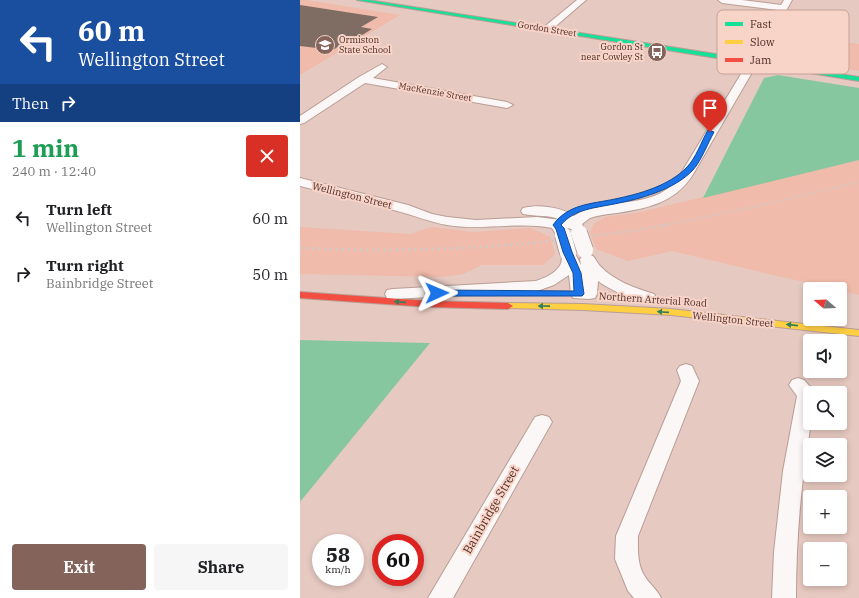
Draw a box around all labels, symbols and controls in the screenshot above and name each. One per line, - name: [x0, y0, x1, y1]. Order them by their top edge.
- legend: [717, 10, 849, 74]
- text: 60 m: [78, 12, 145, 49]
- icon: left: [12, 16, 64, 68]
- text: Fast: [750, 17, 772, 31]
- street label: Gordon Street: [517, 18, 577, 39]
- school or university icon: Ormiston State School: [314, 34, 336, 56]
- place label: Ormiston State School: [339, 34, 391, 55]
- text: Slow: [750, 35, 775, 49]
- place label: Gordon St near Cowley St: [581, 41, 643, 62]
- bus stop icon: Gordon St near Cowley St: [646, 41, 668, 63]
- text: Wellington Street: [78, 48, 225, 71]
- text: Jam: [750, 53, 772, 67]
- street label: MacKenzie Street: [398, 80, 472, 103]
- pin: [693, 91, 727, 132]
- icon: right: [57, 92, 79, 114]
- text: Then: [12, 94, 49, 113]
- icon: arrive: [699, 97, 721, 119]
- text: 1 min: [12, 132, 79, 164]
- button: close: [246, 135, 288, 177]
- text: 240 m · 12:40: [12, 163, 96, 180]
- street label: Wellington Street: [311, 179, 393, 212]
- text: Turn left: [46, 200, 112, 219]
- icon: left: [12, 207, 34, 229]
- text: 60 m: [252, 209, 288, 228]
- text: Wellington Street: [46, 219, 152, 236]
- text: Turn right: [46, 256, 124, 275]
- icon: right: [12, 263, 34, 285]
- text: 50 m: [252, 265, 288, 284]
- position arrow: [416, 272, 458, 314]
- text: Bainbridge Street: [46, 275, 153, 292]
- north arrow: [803, 282, 847, 326]
- map controls: [803, 282, 847, 586]
- street label: Northern Arterial Road: [598, 289, 708, 310]
- one-way arrow: [394, 299, 406, 305]
- one-way arrow: [537, 303, 550, 309]
- one-way arrow: [657, 308, 669, 315]
- street label: Wellington Street: [692, 309, 775, 330]
- one-way arrow: [786, 321, 799, 328]
- button: sound: [803, 334, 847, 378]
- button: search: [803, 386, 847, 430]
- button: layers: [803, 438, 847, 482]
- street label: Bainbridge Street: [459, 463, 522, 556]
- button: +: [803, 490, 847, 534]
- speed limit sign: 60: [372, 534, 424, 586]
- text: 58: [326, 541, 350, 568]
- button: −: [803, 542, 847, 586]
- button: Exit: [12, 544, 146, 590]
- button: Share: [154, 544, 288, 590]
- text: km/h: [325, 563, 351, 576]

